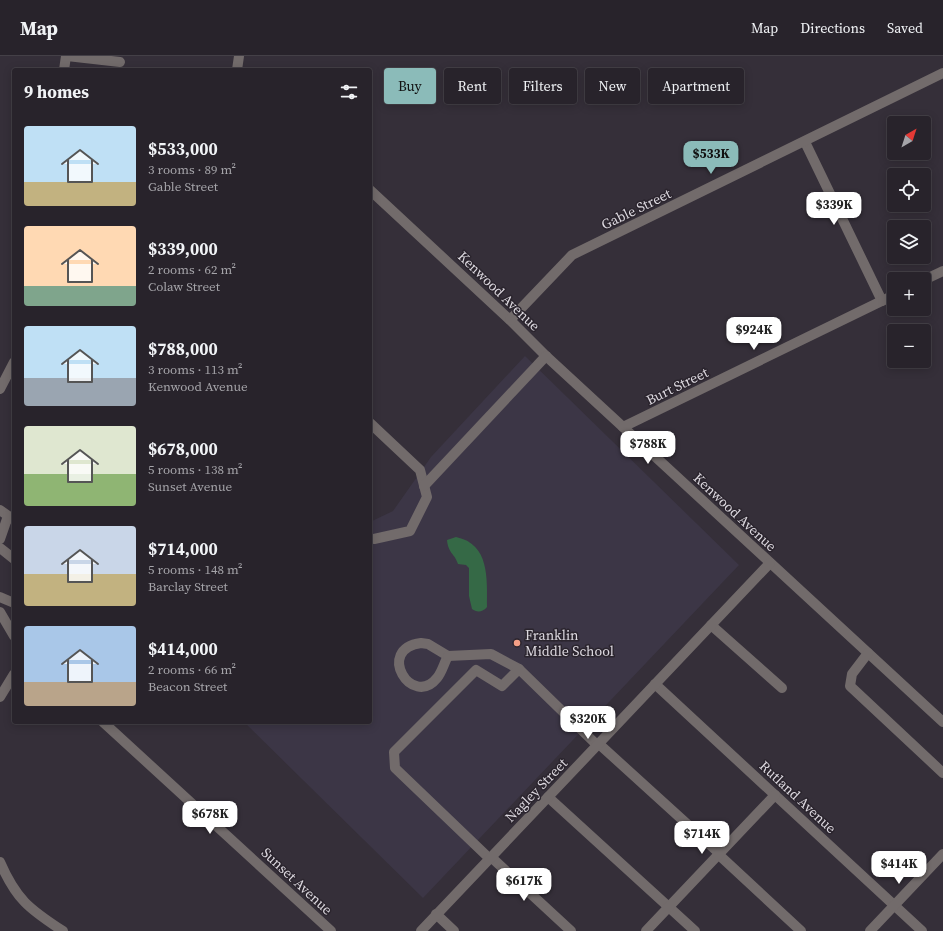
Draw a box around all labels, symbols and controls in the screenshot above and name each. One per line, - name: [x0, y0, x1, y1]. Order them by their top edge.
- text: Map: [20, 15, 58, 41]
- text: Map: [751, 18, 778, 38]
- text: Directions: [800, 18, 865, 38]
- text: Saved: [887, 18, 923, 38]
- chip: Buy: [384, 68, 436, 104]
- chip: Rent: [444, 68, 501, 104]
- chip: Filters: [509, 68, 577, 104]
- chip: New: [585, 68, 640, 104]
- chip: Apartment: [648, 68, 744, 104]
- text: 9 homes: [24, 80, 89, 104]
- icon: filters: [338, 81, 360, 103]
- north arrow: [887, 116, 931, 160]
- map controls: [887, 116, 931, 368]
- text: $533,000: [148, 137, 218, 161]
- pin: $533K: [683, 141, 739, 175]
- icon: home: [56, 142, 104, 190]
- text: $533K: [692, 145, 730, 162]
- text: 3 rooms · 89 m²: [148, 161, 236, 178]
- button: locate: [887, 168, 931, 212]
- text: Gable Street: [148, 178, 218, 195]
- street label: Gable Street: [598, 183, 675, 235]
- pin: $339K: [806, 192, 862, 226]
- text: $339K: [815, 196, 853, 213]
- button: layers: [887, 220, 931, 264]
- text: $339,000: [148, 237, 218, 261]
- icon: home: [56, 242, 104, 290]
- street label: Kenwood Avenue: [453, 247, 545, 335]
- text: 2 rooms · 62 m²: [148, 261, 236, 278]
- button: +: [887, 272, 931, 316]
- text: Colaw Street: [148, 278, 220, 295]
- pin: $924K: [726, 317, 782, 351]
- text: $924K: [735, 321, 773, 338]
- button: −: [887, 324, 931, 368]
- text: $788,000: [148, 337, 218, 361]
- icon: home: [56, 342, 104, 390]
- text: 3 rooms · 113 m²: [148, 361, 243, 378]
- street label: Burt Street: [643, 362, 712, 410]
- text: Kenwood Avenue: [148, 378, 248, 395]
- pin: $788K: [620, 431, 676, 465]
- text: $788K: [629, 435, 667, 452]
- text: $678,000: [148, 437, 218, 461]
- icon: home: [56, 442, 104, 490]
- text: 5 rooms · 138 m²: [148, 461, 243, 478]
- street label: Kenwood Avenue: [689, 468, 781, 556]
- text: Sunset Avenue: [148, 478, 232, 495]
- text: $714,000: [148, 537, 218, 561]
- icon: home: [56, 542, 104, 590]
- text: 5 rooms · 148 m²: [148, 561, 243, 578]
- text: Barclay Street: [148, 578, 228, 595]
- place label: Franklin Middle School: [525, 625, 614, 661]
- text: $414,000: [148, 637, 218, 661]
- marker: Franklin Middle School: [512, 638, 522, 648]
- icon: home: [56, 642, 104, 690]
- text: 2 rooms · 66 m²: [148, 661, 236, 678]
- text: Beacon Street: [148, 678, 227, 695]
- pin: $320K: [560, 706, 616, 740]
- text: $320K: [569, 710, 607, 727]
- street label: Nagley Street: [500, 753, 572, 826]
- street label: Rutland Avenue: [755, 756, 841, 838]
- pin: $678K: [182, 801, 238, 835]
- text: $678K: [191, 805, 229, 822]
- pin: $714K: [674, 821, 730, 855]
- text: $714K: [683, 825, 721, 842]
- street label: Sunset Avenue: [257, 843, 337, 919]
- pin: $414K: [871, 851, 927, 885]
- text: $414K: [880, 855, 918, 872]
- pin: $617K: [496, 868, 552, 902]
- text: $617K: [505, 872, 543, 889]

